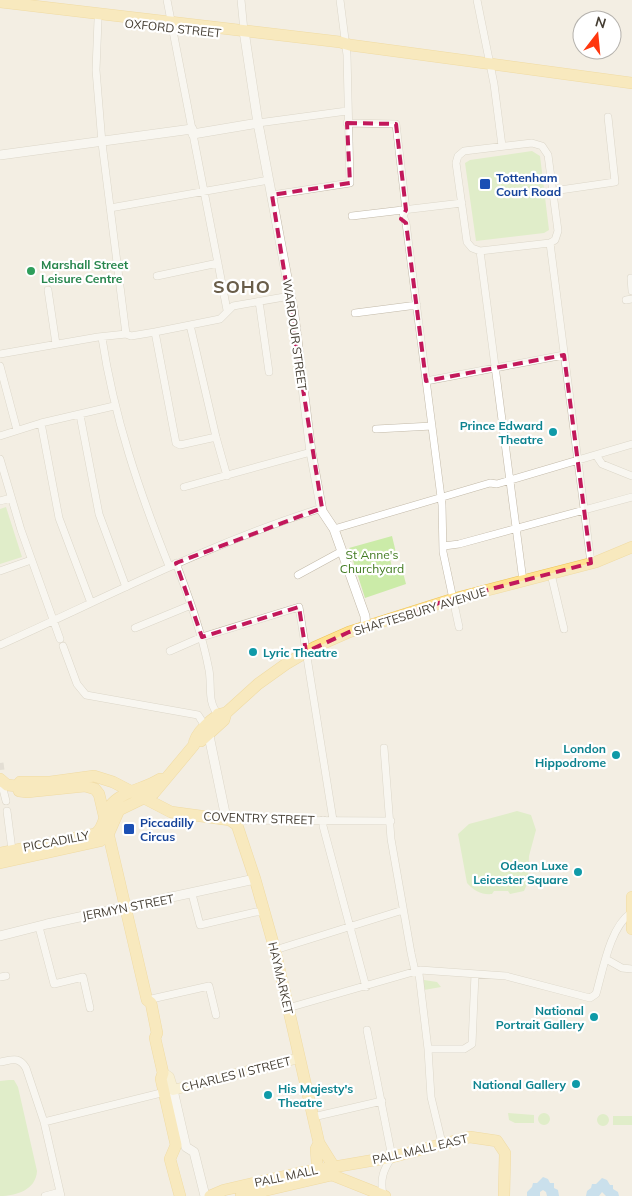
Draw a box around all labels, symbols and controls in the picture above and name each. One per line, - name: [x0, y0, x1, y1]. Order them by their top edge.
- north arrow: [572, 10, 622, 60]
- text: N: [593, 12, 608, 33]
- street label: OXFORD STREET: [124, 15, 223, 41]
- place label: Tottenham Court Road: [496, 170, 561, 199]
- marker: Tottenham Court Road: [478, 177, 492, 191]
- place label: Marshall Street Leisure Centre: [41, 257, 129, 286]
- marker: Marshall Street Leisure Centre: [25, 265, 37, 277]
- district label: SOHO: [213, 275, 271, 298]
- street label: WARDOUR STREET: [280, 278, 310, 392]
- place label: Prince Edward Theatre: [460, 418, 543, 447]
- marker: Prince Edward Theatre: [547, 426, 559, 438]
- park label: St Anne's Churchyard: [340, 547, 404, 576]
- street label: SHAFTESBURY AVENUE: [352, 584, 488, 638]
- place label: Lyric Theatre: [263, 645, 338, 660]
- marker: Lyric Theatre: [247, 646, 259, 658]
- place label: London Hippodrome: [535, 741, 606, 770]
- marker: London Hippodrome: [610, 749, 622, 761]
- street label: COVENTRY STREET: [203, 809, 316, 827]
- place label: Piccadilly Circus: [140, 815, 194, 844]
- marker: Piccadilly Circus: [122, 822, 136, 836]
- street label: PICCADILLY: [22, 827, 91, 855]
- place label: Odeon Luxe Leicester Square: [473, 858, 568, 887]
- marker: Odeon Luxe Leicester Square: [572, 866, 584, 878]
- street label: JERMYN STREET: [81, 891, 176, 923]
- street label: HAYMARKET: [265, 940, 297, 1016]
- place label: National Portrait Gallery: [496, 1003, 584, 1032]
- marker: National Portrait Gallery: [588, 1011, 600, 1023]
- street label: CHARLES II STREET: [180, 1053, 293, 1095]
- place label: National Gallery: [473, 1077, 566, 1092]
- marker: National Gallery: [570, 1078, 582, 1090]
- place label: His Majesty's Theatre: [278, 1081, 353, 1110]
- marker: His Majesty's Theatre: [262, 1089, 274, 1101]
- street label: PALL MALL EAST: [371, 1131, 470, 1167]
- street label: PALL MALL: [253, 1162, 319, 1190]

